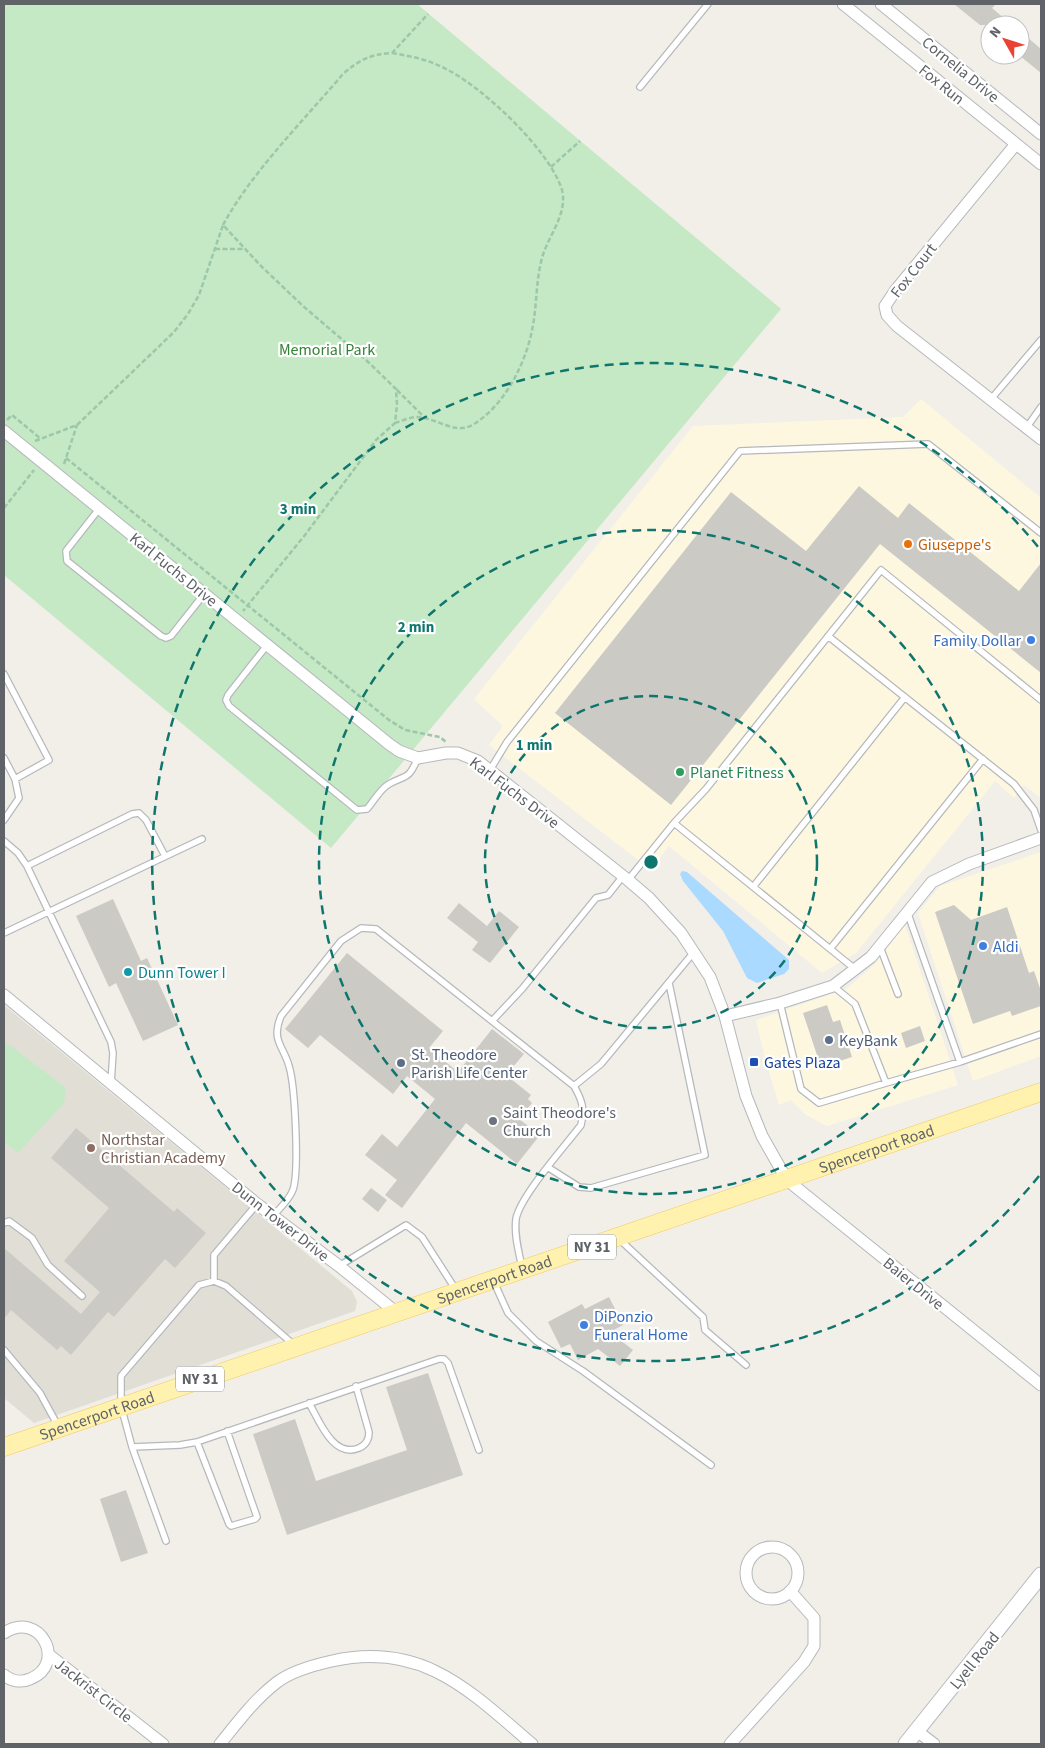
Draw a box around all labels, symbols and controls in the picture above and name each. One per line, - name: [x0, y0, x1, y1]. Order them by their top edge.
- north arrow: [980, 15, 1030, 65]
- text: N: [985, 23, 1006, 42]
- street label: Cornelia Drive: [917, 32, 1004, 108]
- street label: Fox Run: [914, 60, 969, 110]
- street label: Fox Court: [885, 238, 942, 303]
- park label: Memorial Park: [279, 339, 375, 361]
- text: 3 min: [280, 499, 316, 520]
- street label: Karl Fuchs Drive: [125, 528, 222, 612]
- place label: Giuseppe's: [918, 534, 992, 556]
- marker: Giuseppe's: [902, 538, 914, 550]
- text: 2 min: [398, 617, 434, 638]
- place label: Family Dollar: [933, 630, 1021, 652]
- marker: Family Dollar: [1025, 634, 1037, 646]
- text: 1 min: [516, 735, 552, 756]
- street label: Karl Fuchs Drive: [465, 752, 564, 834]
- place label: Planet Fitness: [690, 762, 784, 784]
- marker: Planet Fitness: [674, 766, 686, 778]
- centre of rings: [642, 853, 660, 871]
- place label: Aldi: [993, 936, 1019, 958]
- marker: Aldi: [977, 940, 989, 952]
- place label: Dunn Tower I: [138, 962, 226, 984]
- marker: Dunn Tower I: [122, 966, 134, 978]
- place label: KeyBank: [839, 1030, 898, 1052]
- marker: KeyBank: [823, 1034, 835, 1046]
- place label: St. Theodore Parish Life Center: [411, 1044, 528, 1084]
- place label: Gates Plaza: [764, 1052, 840, 1074]
- marker: Gates Plaza: [748, 1056, 760, 1068]
- marker: St. Theodore Parish Life Center: [395, 1057, 407, 1069]
- place label: Saint Theodore's Church: [503, 1102, 616, 1142]
- marker: Saint Theodore's Church: [487, 1115, 499, 1127]
- street label: Spencerport Road: [816, 1119, 937, 1179]
- place label: Northstar Christian Academy: [101, 1129, 226, 1169]
- marker: Northstar Christian Academy: [85, 1142, 97, 1154]
- street label: Dunn Tower Drive: [227, 1177, 334, 1267]
- road number: NY 31: [568, 1234, 616, 1260]
- street label: Spencerport Road: [434, 1250, 555, 1310]
- street label: Baier Drive: [878, 1252, 949, 1315]
- place label: DiPonzio Funeral Home: [594, 1306, 688, 1346]
- marker: DiPonzio Funeral Home: [578, 1319, 590, 1331]
- road number: NY 31: [176, 1366, 224, 1392]
- street label: Spencerport Road: [36, 1386, 158, 1446]
- street label: Lyell Road: [945, 1627, 1005, 1694]
- street label: Jackrist Circle: [50, 1653, 137, 1728]

